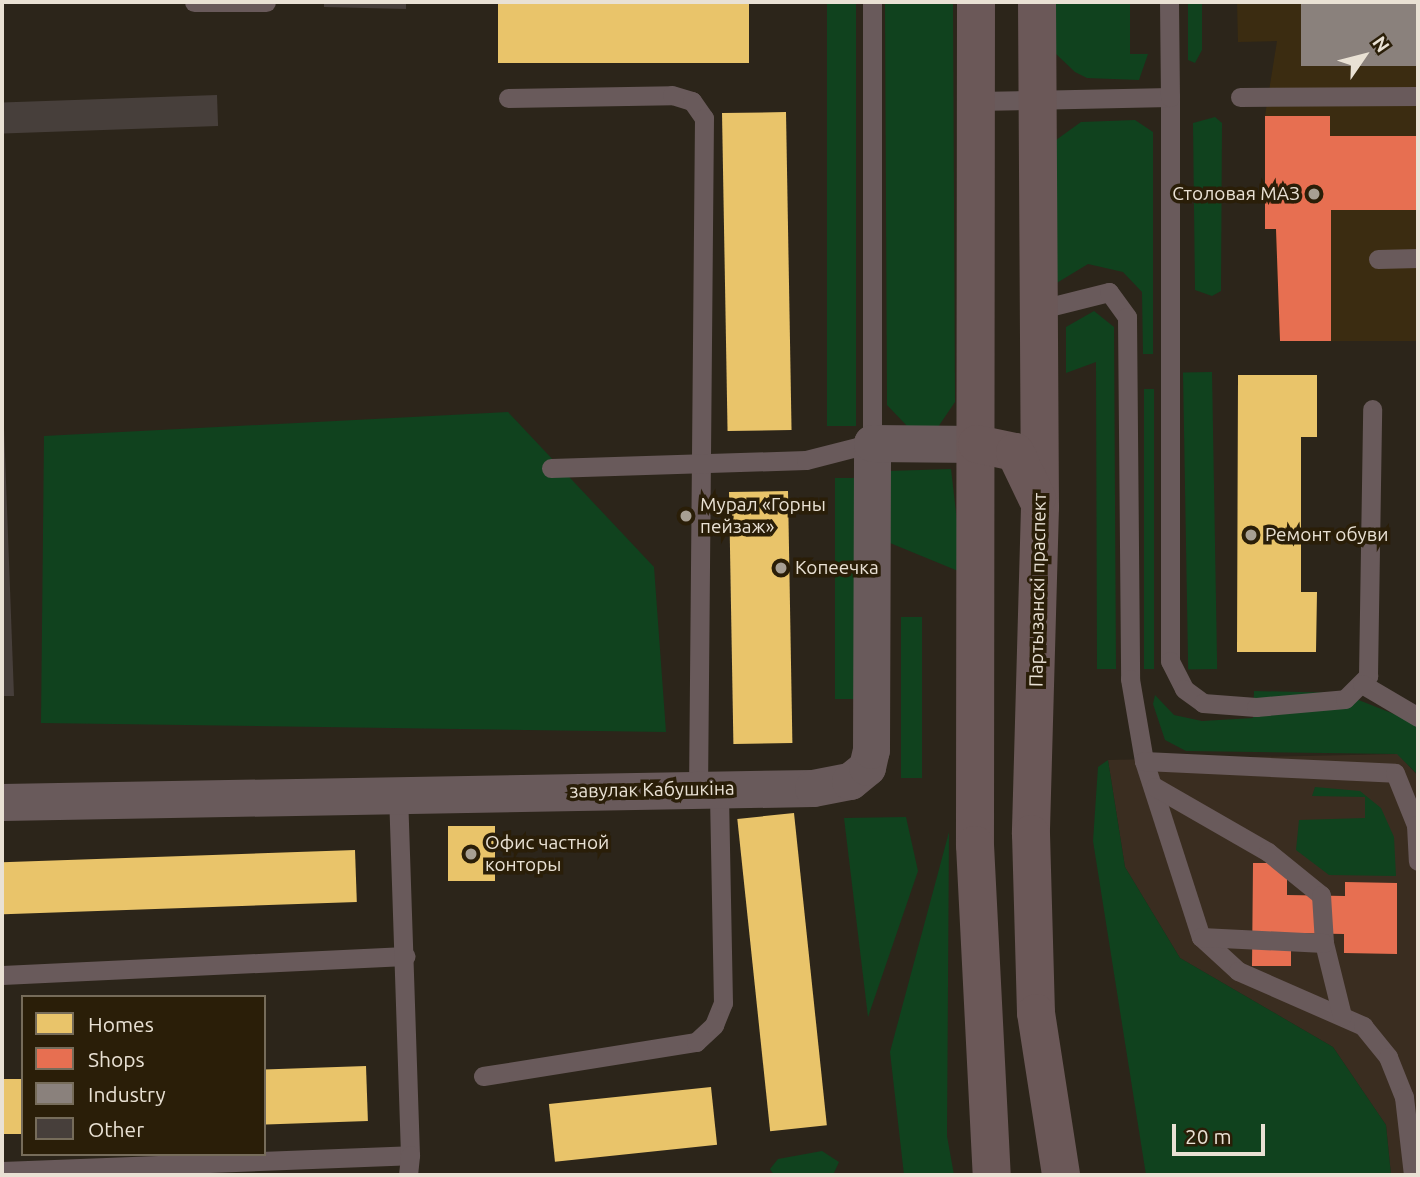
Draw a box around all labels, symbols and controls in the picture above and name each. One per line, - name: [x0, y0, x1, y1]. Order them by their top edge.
- north arrow: [1329, 21, 1399, 91]
- text: N: [1368, 32, 1394, 56]
- place label: Столовая МАЗ: [1172, 183, 1300, 205]
- marker: Столовая МАЗ: [1306, 186, 1322, 202]
- street label: Партызанскі праспект: [1025, 493, 1051, 687]
- place label: Мурал «Горны пейзаж»: [700, 494, 826, 538]
- marker: Мурал «Горны пейзаж»: [678, 508, 694, 524]
- place label: Ремонт обуви: [1265, 524, 1388, 546]
- marker: Ремонт обуви: [1243, 527, 1259, 543]
- place label: Копеечка: [795, 557, 879, 579]
- marker: Копеечка: [773, 560, 789, 576]
- street label: завулак Кабушкіна: [569, 777, 735, 803]
- place label: Офис частной конторы: [485, 832, 609, 876]
- marker: Офис частной конторы: [463, 846, 479, 862]
- legend: [21, 995, 266, 1156]
- text: Homes: [88, 1012, 154, 1036]
- text: Shops: [88, 1047, 145, 1071]
- text: Industry: [88, 1082, 166, 1106]
- scale bar: [1175, 1110, 1268, 1154]
- text: Other: [88, 1117, 144, 1141]
- text: 20 m: [1185, 1124, 1232, 1148]

